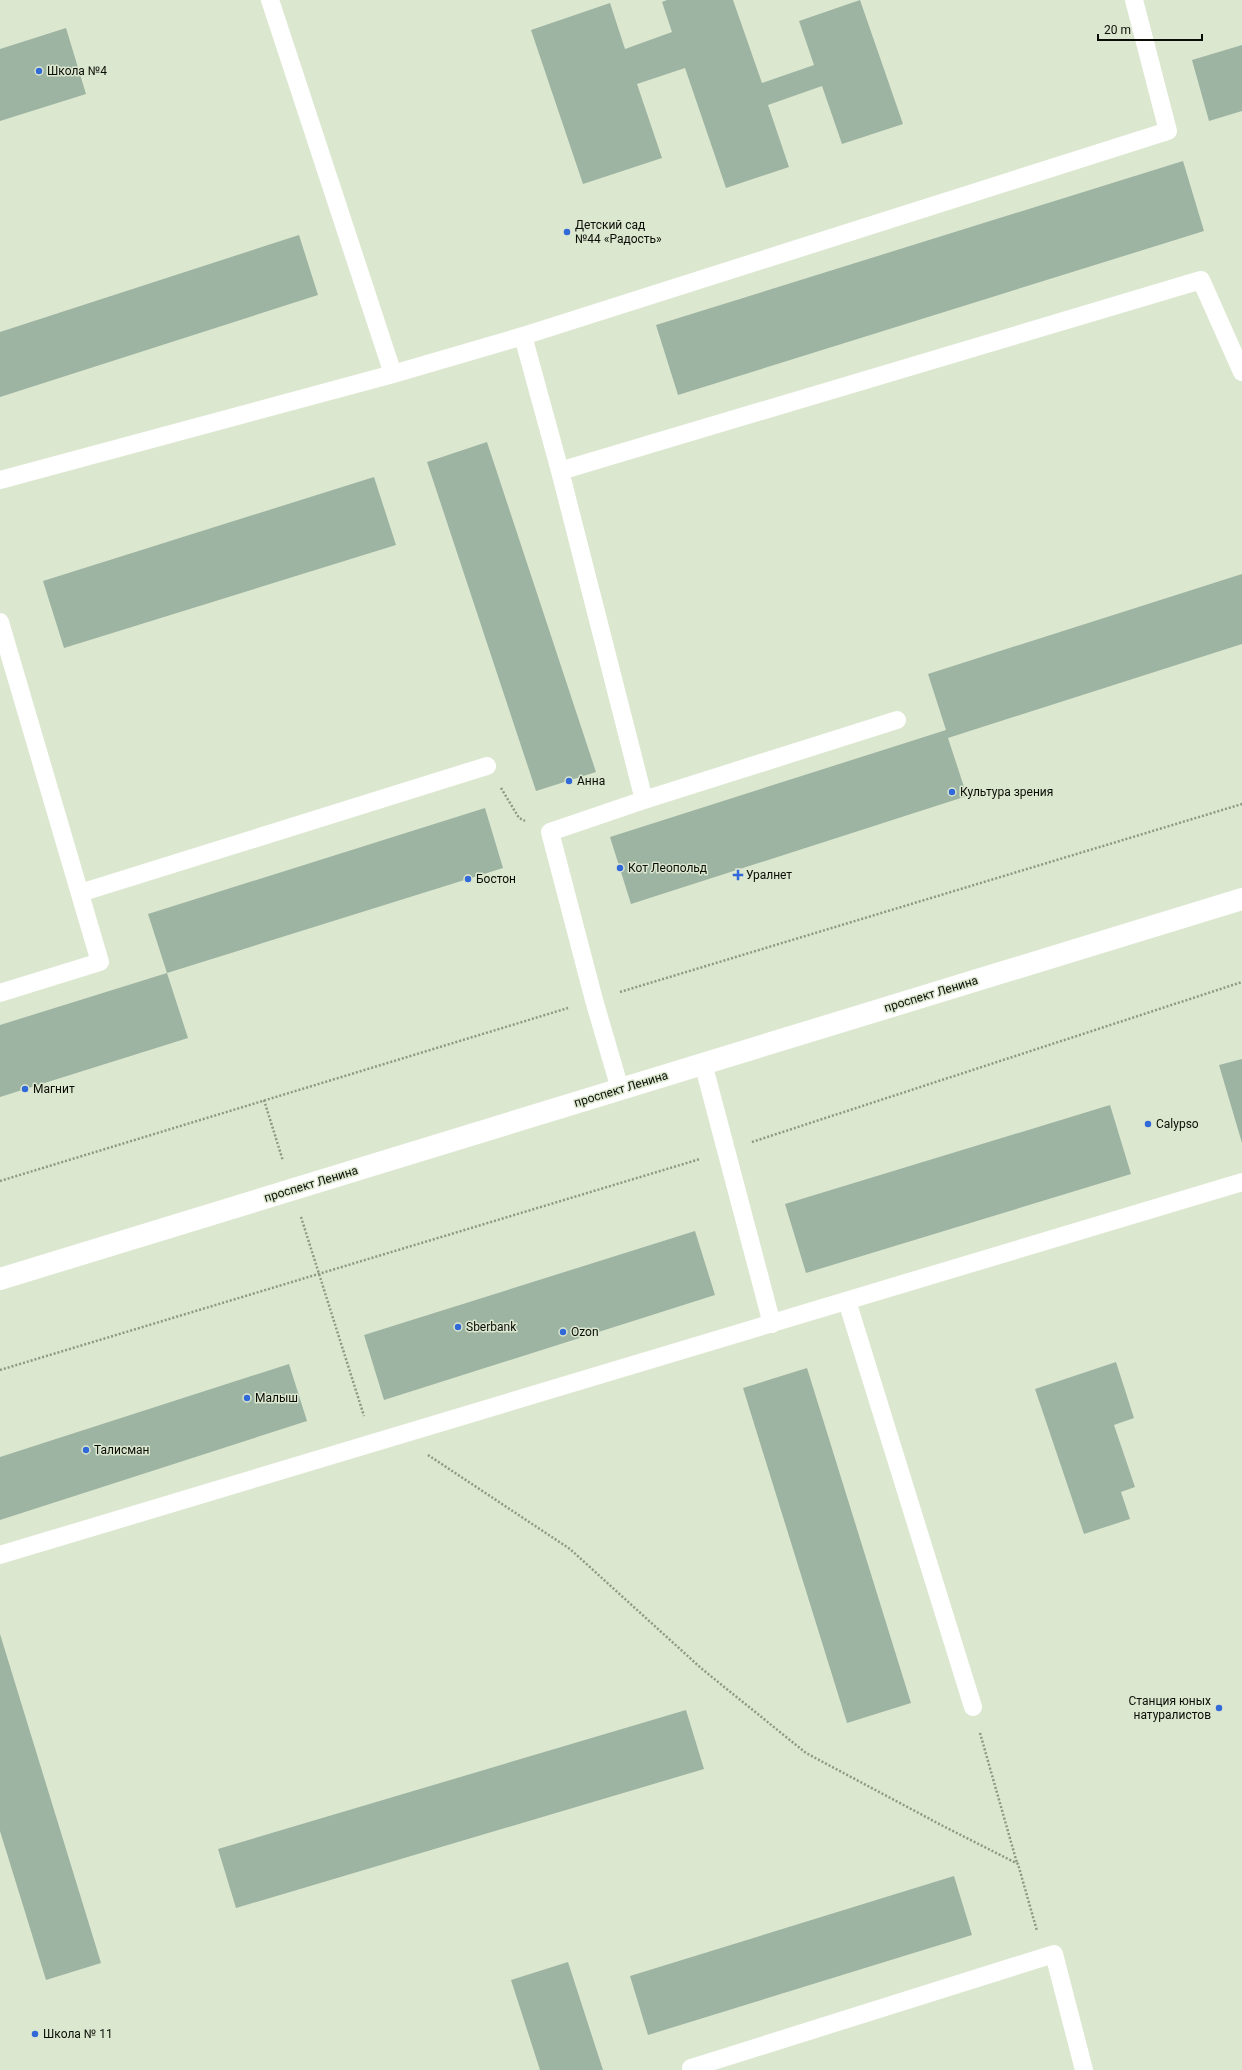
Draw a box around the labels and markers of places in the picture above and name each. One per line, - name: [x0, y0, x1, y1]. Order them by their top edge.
- place label: Школа №4: [47, 64, 107, 78]
- marker: Школа №4: [34, 66, 44, 76]
- place label: Детский сад №44 «Радость»: [575, 218, 662, 246]
- marker: Детский сад №44 «Радость»: [562, 227, 572, 237]
- place label: Анна: [577, 774, 605, 788]
- marker: Анна: [564, 776, 574, 786]
- place label: Культура зрения: [960, 785, 1053, 799]
- marker: Культура зрения: [947, 787, 957, 797]
- place label: Кот Леопольд: [628, 861, 707, 875]
- marker: Кот Леопольд: [615, 863, 625, 873]
- place label: Уралнет: [746, 868, 792, 882]
- marker: Уралнет: [733, 870, 743, 880]
- place label: Бостон: [476, 872, 516, 886]
- marker: Бостон: [463, 874, 473, 884]
- place label: Магнит: [33, 1082, 75, 1096]
- marker: Магнит: [20, 1084, 30, 1094]
- place label: Calypso: [1156, 1117, 1199, 1131]
- marker: Calypso: [1143, 1119, 1153, 1129]
- place label: Sberbank: [466, 1320, 517, 1334]
- marker: Sberbank: [453, 1322, 463, 1332]
- place label: Ozon: [571, 1325, 599, 1339]
- marker: Ozon: [558, 1327, 568, 1337]
- place label: Малыш: [255, 1391, 298, 1405]
- marker: Малыш: [242, 1393, 252, 1403]
- place label: Талисман: [94, 1443, 150, 1457]
- marker: Талисман: [81, 1445, 91, 1455]
- place label: Станция юных натуралистов: [1128, 1694, 1211, 1722]
- marker: Станция юных натуралистов: [1214, 1703, 1224, 1713]
- place label: Школа № 11: [43, 2027, 113, 2041]
- marker: Школа № 11: [30, 2029, 40, 2039]

